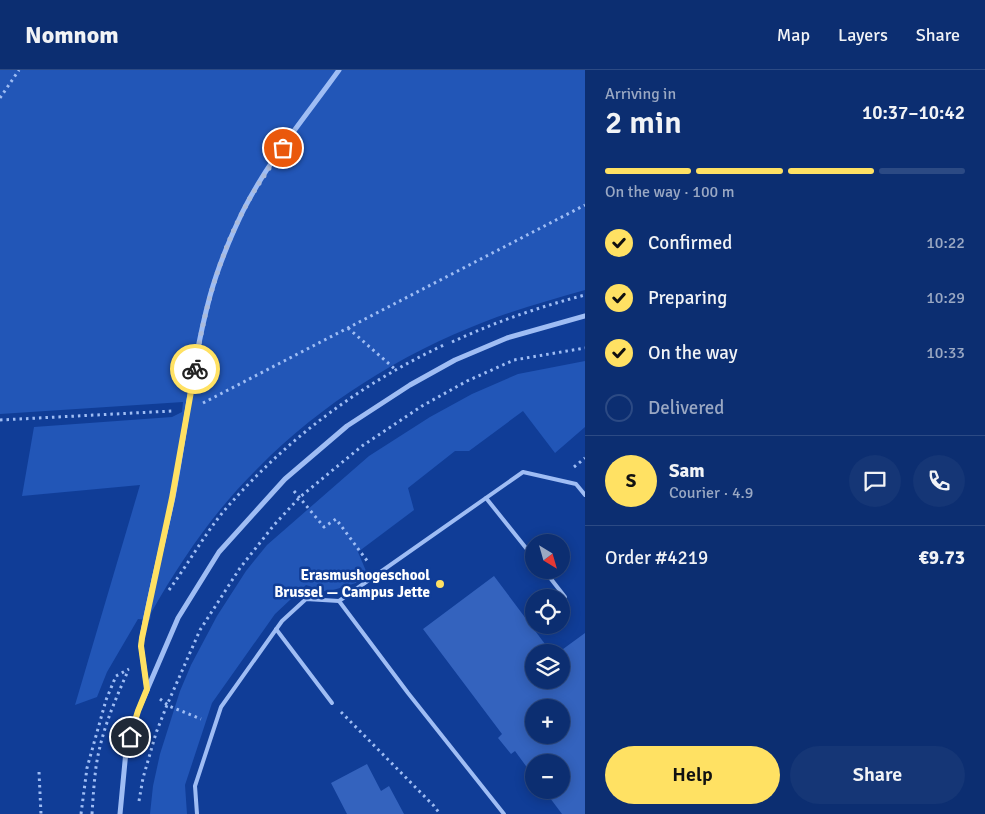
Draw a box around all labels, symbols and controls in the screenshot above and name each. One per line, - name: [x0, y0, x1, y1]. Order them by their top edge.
- text: Nomnom: [25, 20, 119, 50]
- text: Map: [777, 24, 810, 46]
- text: Layers: [838, 24, 888, 46]
- text: Share: [916, 24, 960, 46]
- text: Arriving in: [605, 84, 676, 104]
- text: 10:37–10:42: [862, 101, 965, 125]
- text: 2 min: [605, 103, 682, 142]
- pin: [262, 127, 304, 169]
- icon: bag: [269, 134, 297, 162]
- text: On the way · 100 m: [605, 182, 735, 202]
- icon: check: [605, 229, 633, 257]
- text: Confirmed: [648, 231, 732, 255]
- text: 10:22: [926, 233, 965, 253]
- icon: check: [605, 284, 633, 312]
- text: Preparing: [648, 286, 727, 310]
- text: 10:29: [926, 288, 965, 308]
- icon: check: [605, 339, 633, 367]
- text: On the way: [648, 341, 738, 365]
- text: 10:33: [926, 343, 965, 363]
- courier: [170, 344, 220, 394]
- icon: bike: [181, 355, 209, 383]
- text: Delivered: [648, 396, 724, 420]
- button: chat: [849, 455, 901, 507]
- button: phone: [913, 455, 965, 507]
- text: Sam: [669, 459, 705, 483]
- text: S: [626, 469, 636, 493]
- text: Courier · 4.9: [669, 483, 753, 503]
- north arrow: [525, 534, 570, 579]
- map controls: [525, 534, 570, 799]
- text: Order #4219: [605, 546, 708, 570]
- text: €9.73: [919, 546, 965, 570]
- place label: Erasmushogeschool Brussel — Campus Jette: [274, 566, 430, 601]
- marker: Erasmushogeschool Brussel — Campus Jette: [434, 578, 446, 590]
- button: locate: [525, 589, 570, 634]
- button: layers: [525, 644, 570, 689]
- button: +: [525, 699, 570, 744]
- pin: [109, 716, 151, 758]
- icon: home: [116, 723, 144, 751]
- button: Help: [605, 746, 780, 804]
- button: Share: [790, 746, 965, 804]
- button: −: [525, 754, 570, 799]

